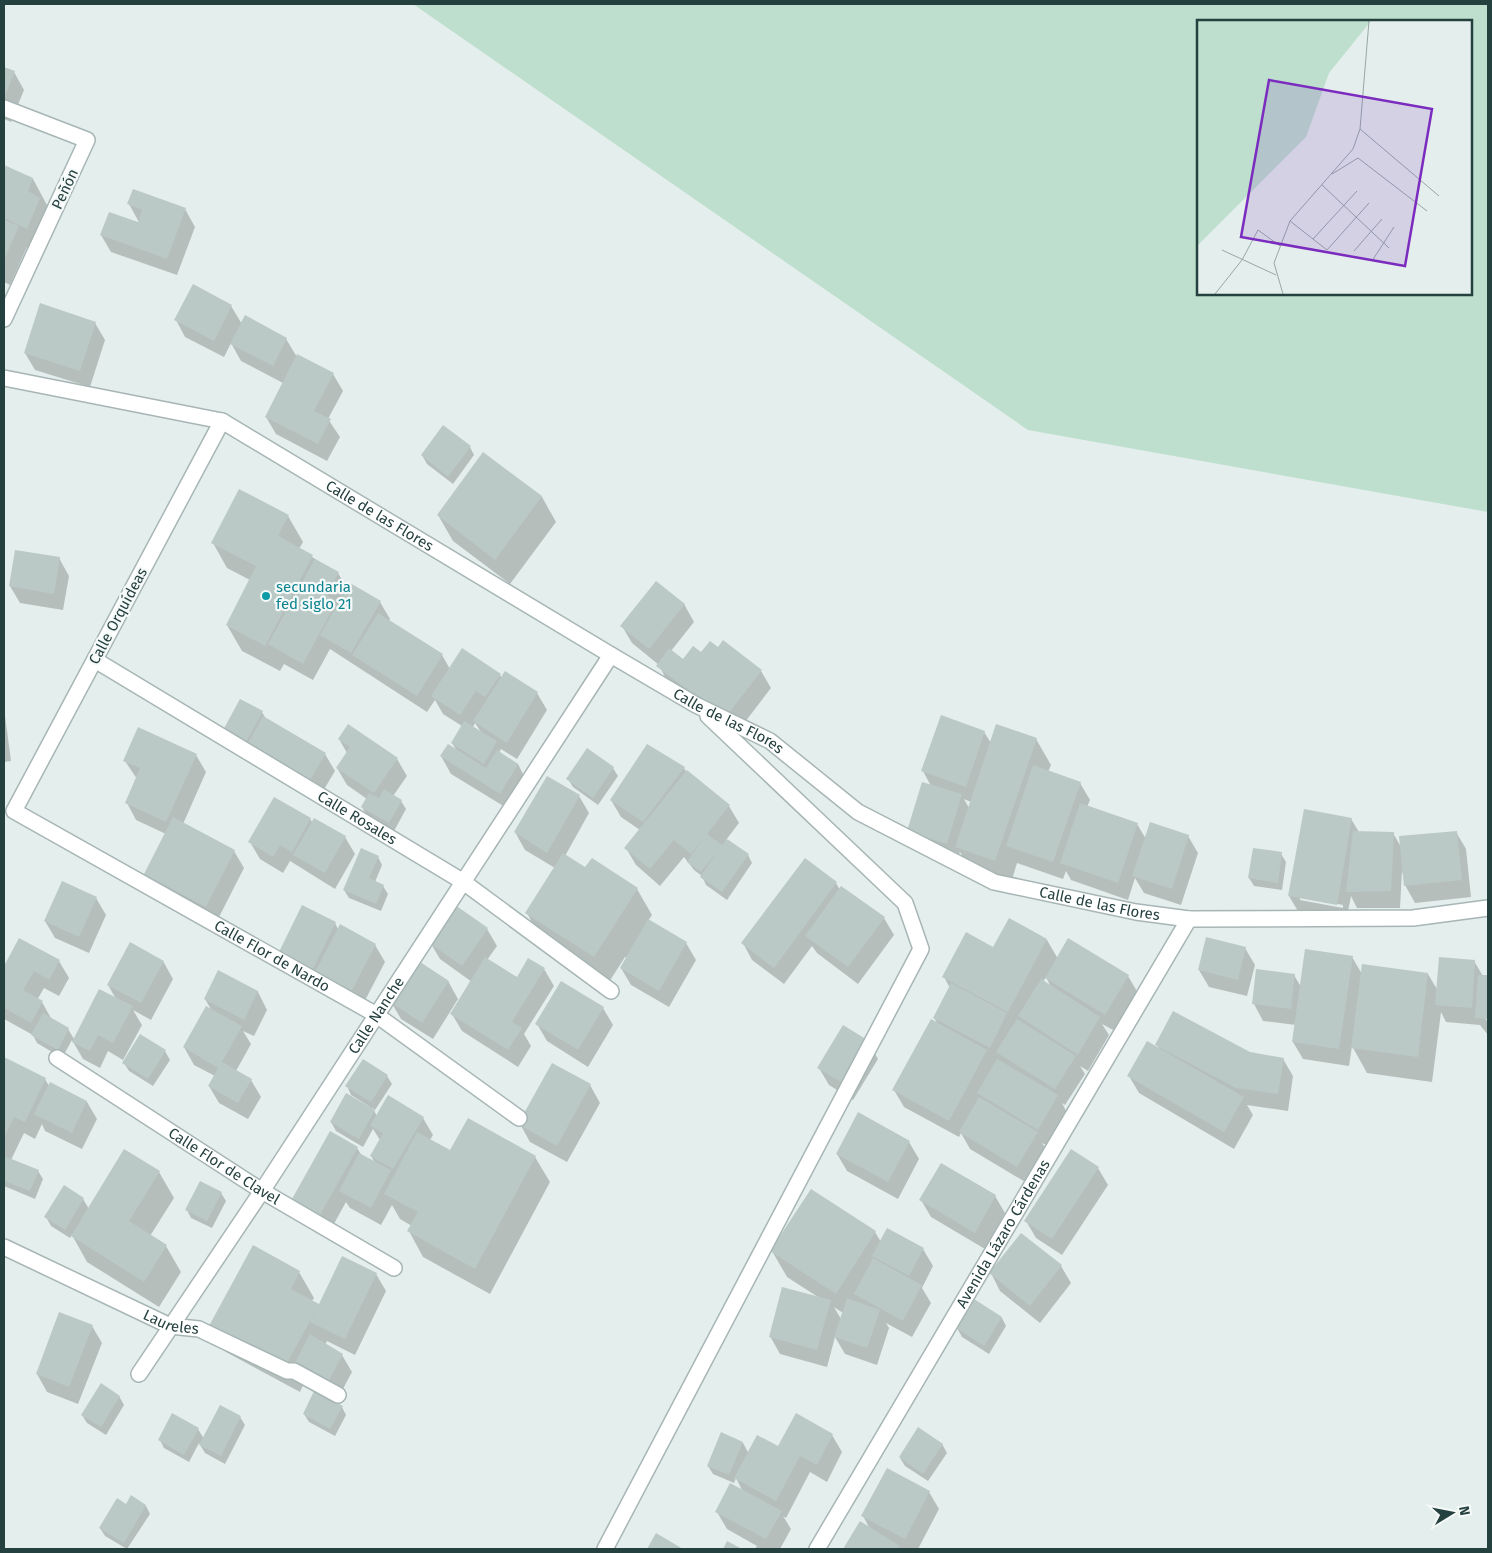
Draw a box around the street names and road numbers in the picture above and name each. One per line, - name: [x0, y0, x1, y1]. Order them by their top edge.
- street label: Peñón: [48, 166, 82, 212]
- street label: Calle de las Flores: [322, 476, 437, 555]
- street label: Calle Orquídeas: [85, 565, 151, 667]
- street label: Calle de las Flores: [670, 685, 787, 758]
- street label: Calle Rosales: [314, 787, 400, 849]
- street label: Calle de las Flores: [1038, 883, 1161, 924]
- street label: Calle Flor de Nardo: [211, 916, 333, 996]
- street label: Calle Nanche: [345, 973, 408, 1057]
- street label: Calle Flor de Clavel: [165, 1124, 284, 1209]
- street label: Avenida Lázaro Cárdenas: [952, 1156, 1054, 1311]
- street label: Laureles: [140, 1306, 200, 1338]

